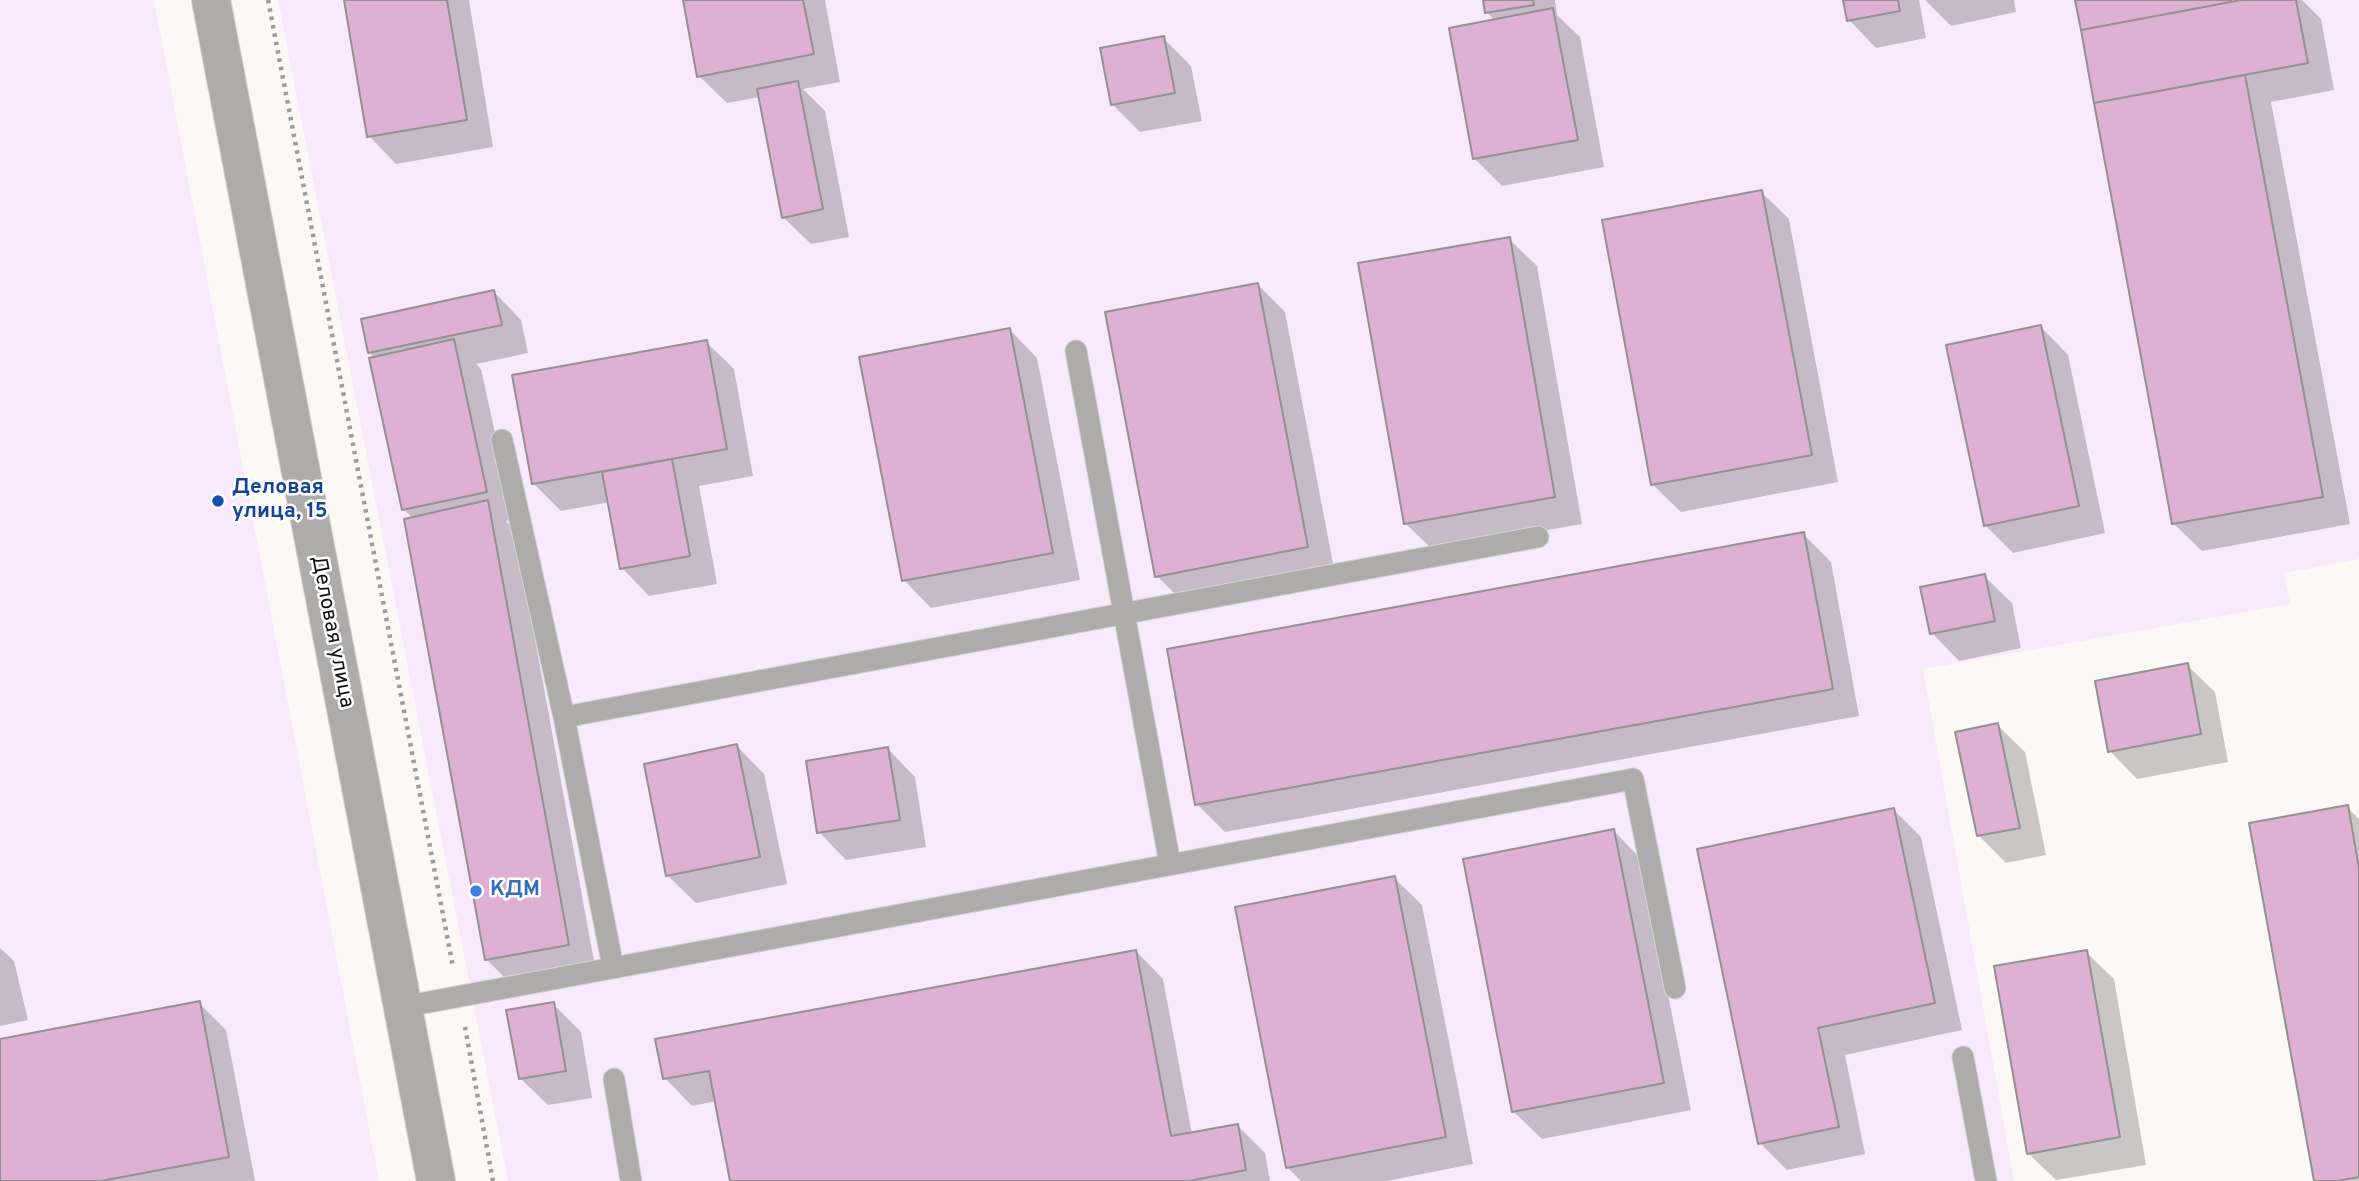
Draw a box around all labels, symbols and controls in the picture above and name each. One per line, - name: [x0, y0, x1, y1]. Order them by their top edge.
- place label: Деловая улица, 15: [232, 476, 328, 526]
- marker: Деловая улица, 15: [210, 493, 226, 509]
- street label: Деловая улица: [304, 554, 358, 710]
- place label: КДМ: [490, 878, 540, 904]
- marker: КДМ: [468, 883, 484, 899]

